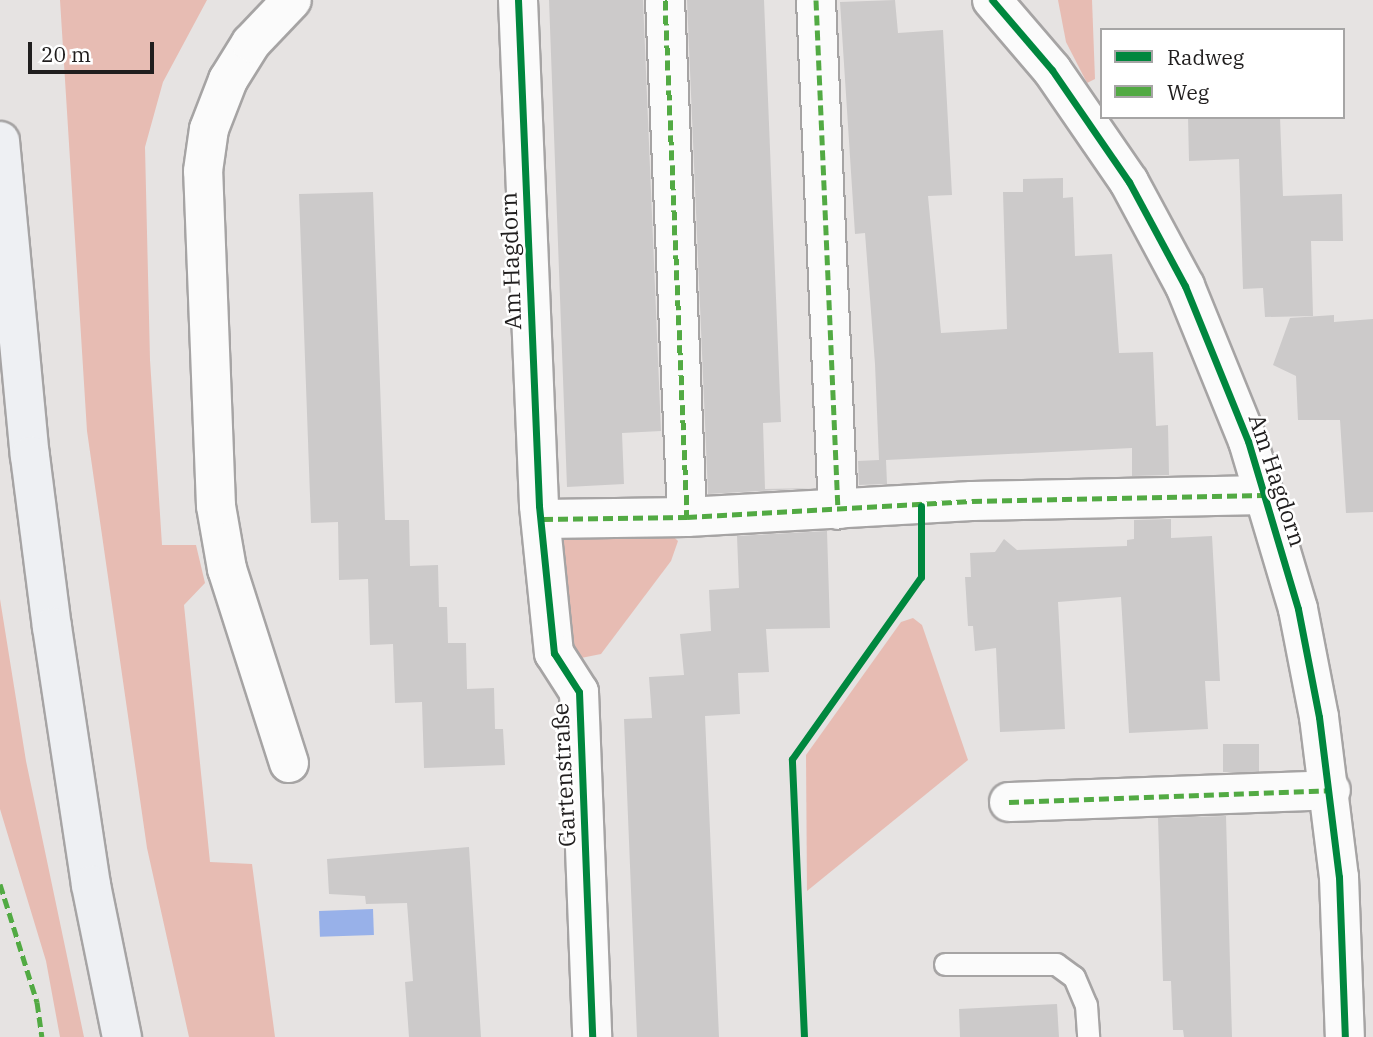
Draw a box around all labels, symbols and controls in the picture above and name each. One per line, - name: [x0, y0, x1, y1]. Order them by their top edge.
- scale bar: [32, 28, 158, 72]
- legend: [1100, 28, 1345, 119]
- text: 20 m: [41, 40, 91, 68]
- text: Radweg: [1167, 43, 1244, 71]
- text: Weg: [1167, 78, 1209, 106]
- street label: Am Hagdorn: [494, 192, 526, 330]
- street label: Am Hagdorn: [1244, 410, 1312, 550]
- street label: Gartenstraße: [545, 702, 581, 848]

